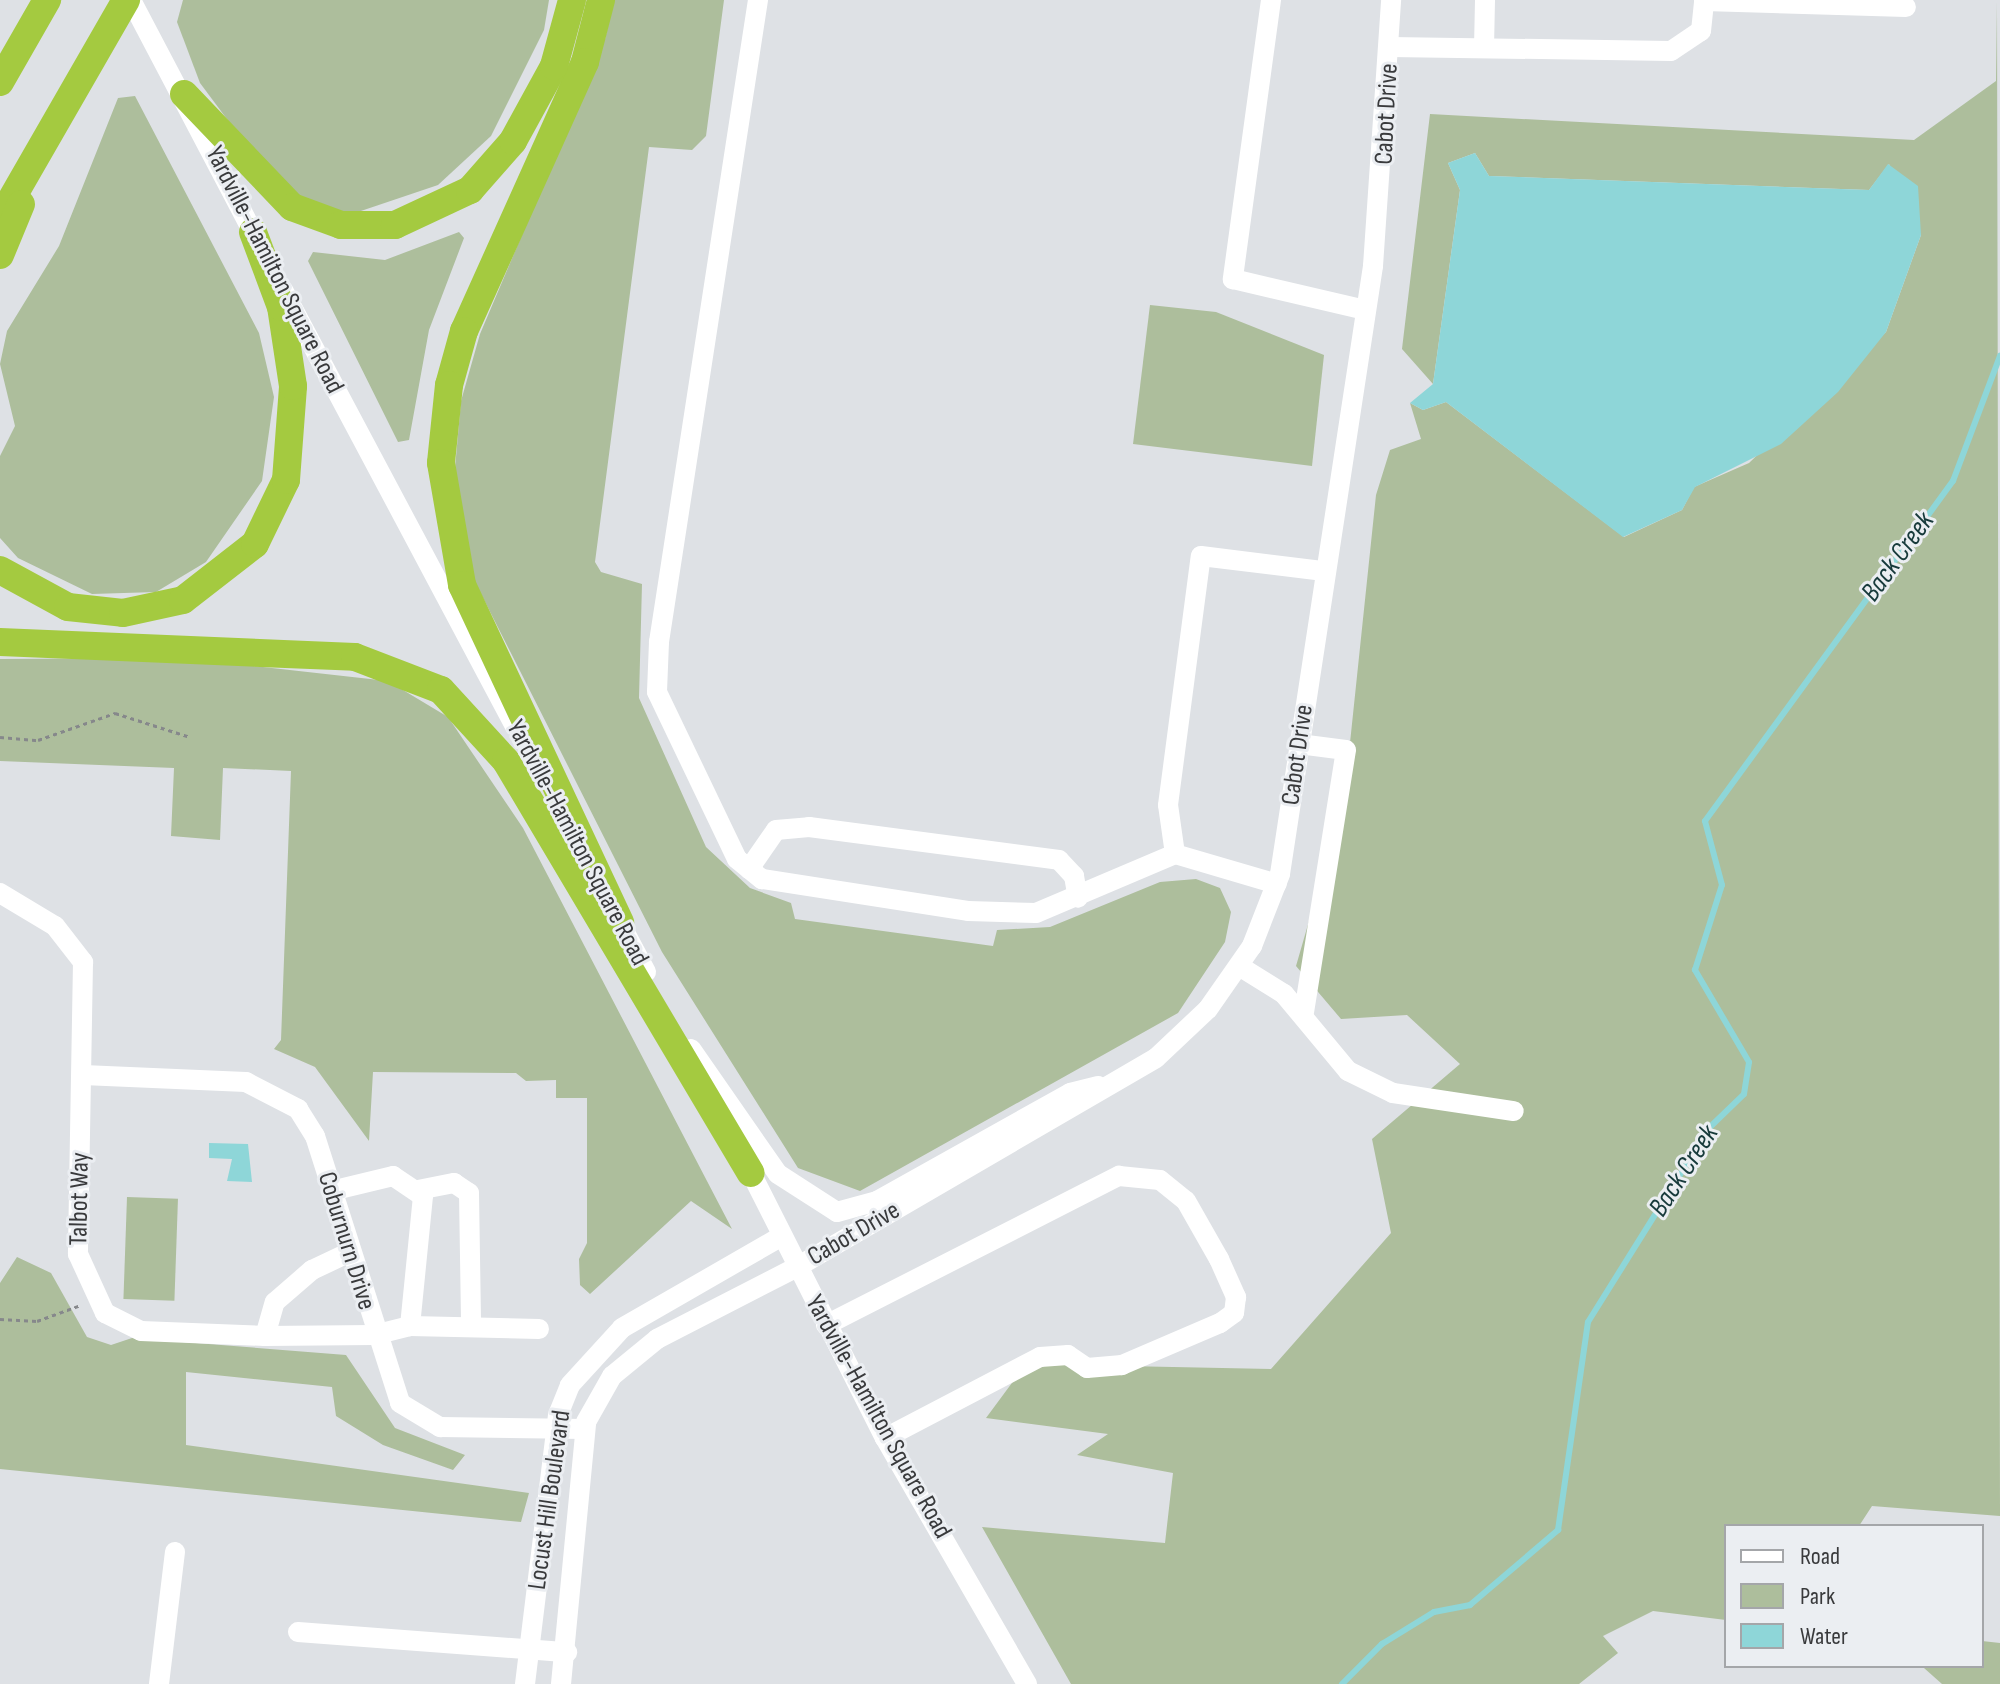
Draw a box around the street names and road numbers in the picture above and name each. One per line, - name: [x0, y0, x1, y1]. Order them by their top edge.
- street label: Cabot Drive: [1369, 63, 1405, 165]
- street label: Yardville-Hamilton Square Road: [198, 141, 350, 399]
- street label: Cabot Drive: [1276, 703, 1320, 807]
- street label: Yardville-Hamilton Square Road: [499, 715, 655, 971]
- street label: Talbot Way: [64, 1152, 96, 1246]
- street label: Coburnurn Drive: [310, 1168, 382, 1314]
- street label: Cabot Drive: [802, 1195, 906, 1273]
- street label: Yardville-Hamilton Square Road: [798, 1290, 958, 1544]
- street label: Locust Hill Boulevard: [522, 1408, 578, 1592]

